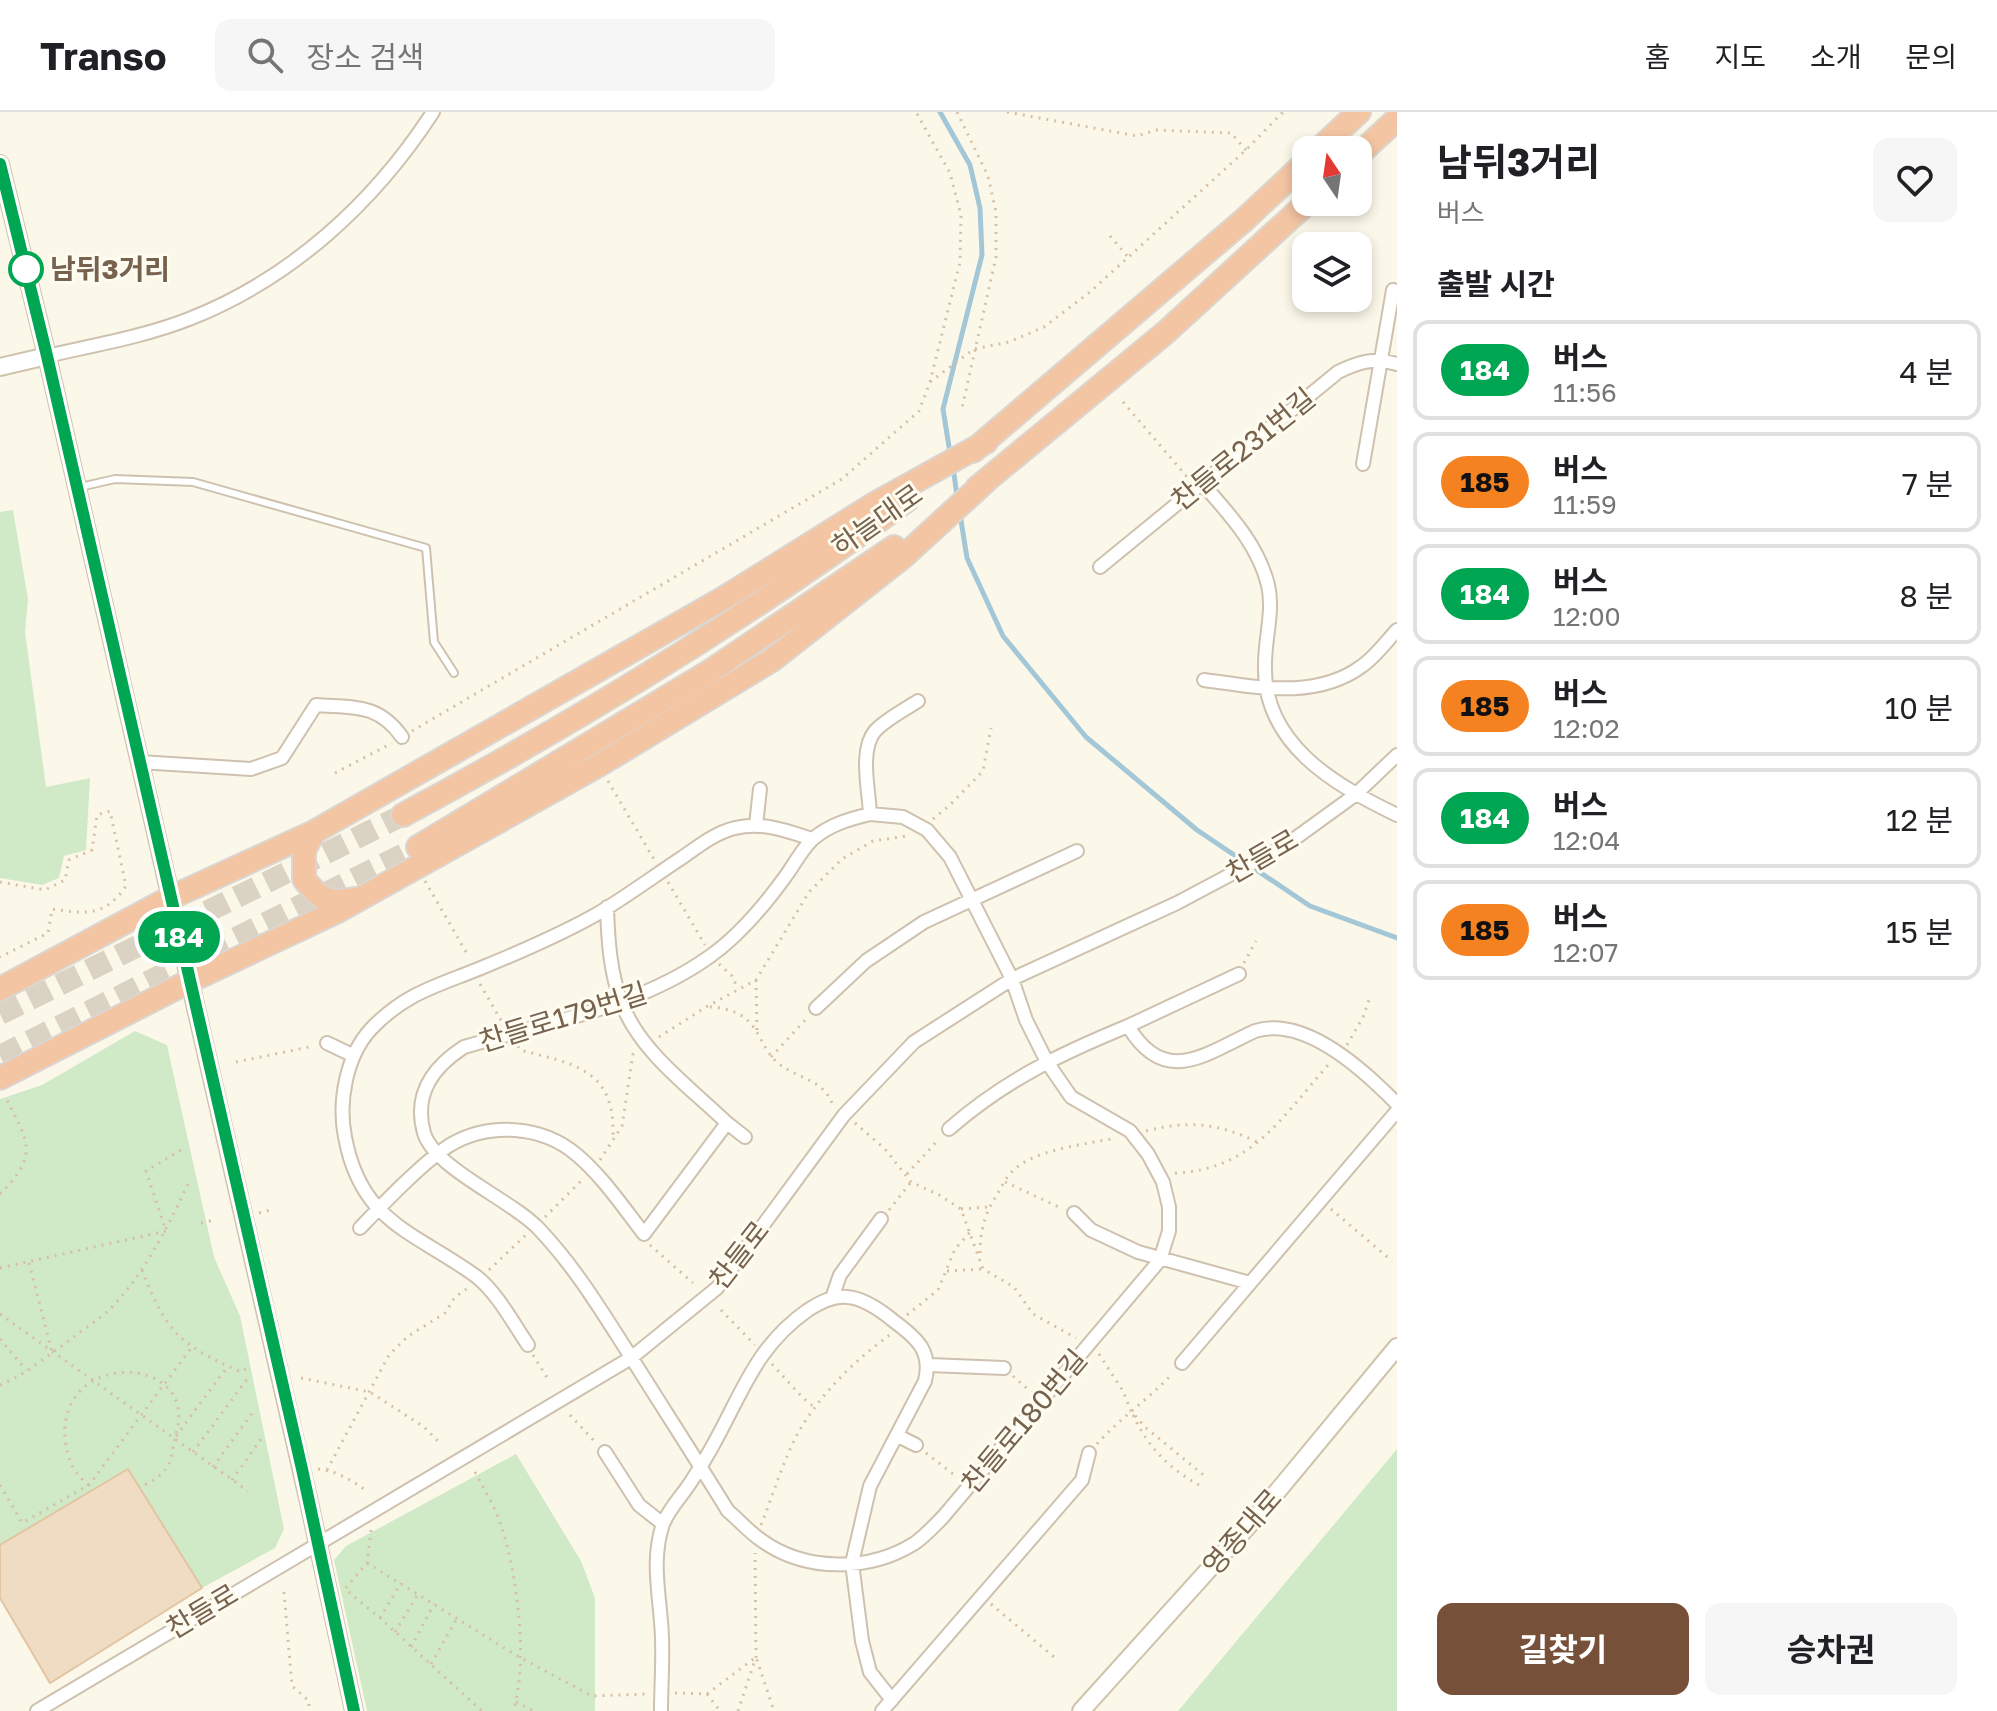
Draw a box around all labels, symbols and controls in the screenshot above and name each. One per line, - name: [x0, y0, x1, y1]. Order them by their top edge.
- search box: [215, 19, 775, 91]
- text: Transo: [40, 33, 167, 78]
- icon: search: [243, 33, 287, 77]
- text: 장소 검색: [307, 39, 424, 75]
- text: 홈: [1645, 40, 1670, 73]
- text: 지도: [1714, 40, 1766, 73]
- text: 소개: [1810, 40, 1861, 73]
- text: 문의: [1905, 40, 1957, 73]
- north arrow: [1292, 136, 1372, 216]
- map controls: [1292, 136, 1372, 312]
- button: heart: [1873, 138, 1957, 222]
- text: 남뒤3거리: [1437, 139, 1600, 184]
- text: 버스: [1437, 197, 1485, 228]
- button: layers: [1292, 232, 1372, 312]
- marker: 남뒤3거리: [9, 252, 43, 286]
- place label: 남뒤3거리: [50, 252, 170, 285]
- text: 출발 시간: [1437, 266, 1555, 302]
- text: 버스: [1553, 339, 1608, 375]
- text: 184: [1460, 353, 1510, 386]
- text: 4 분: [1900, 354, 1953, 390]
- text: 11:56: [1553, 377, 1617, 408]
- street label: 찬들로231번길: [1164, 381, 1321, 517]
- text: 버스: [1553, 451, 1608, 487]
- text: 185: [1460, 465, 1510, 498]
- text: 7 분: [1902, 466, 1953, 502]
- street label: 하늘대로: [825, 477, 928, 563]
- text: 11:59: [1553, 489, 1617, 520]
- text: 버스: [1553, 563, 1608, 599]
- text: 184: [1460, 577, 1510, 610]
- text: 8 분: [1900, 578, 1953, 614]
- text: 12:00: [1553, 601, 1621, 632]
- text: 버스: [1553, 675, 1608, 711]
- text: 185: [1460, 689, 1510, 722]
- text: 10 분: [1885, 690, 1953, 726]
- text: 12:02: [1553, 713, 1620, 744]
- text: 버스: [1553, 787, 1608, 823]
- text: 184: [1460, 801, 1510, 834]
- text: 12 분: [1886, 802, 1953, 838]
- street label: 찬들로: [1220, 822, 1303, 889]
- text: 12:04: [1553, 825, 1620, 856]
- text: 버스: [1553, 899, 1608, 935]
- line badge: 184: [133, 911, 225, 963]
- text: 185: [1460, 913, 1510, 946]
- text: 15 분: [1886, 914, 1953, 950]
- text: 184: [154, 920, 204, 953]
- text: 12:07: [1553, 937, 1618, 968]
- street label: 찬들로179번길: [475, 975, 651, 1058]
- street label: 찬들로: [702, 1214, 775, 1295]
- street label: 찬들로180번길: [954, 1342, 1093, 1499]
- street label: 영종대로: [1195, 1482, 1288, 1581]
- street label: 찬들로: [160, 1577, 243, 1645]
- button: 길찾기: [1437, 1603, 1689, 1695]
- button: 승차권: [1705, 1603, 1957, 1695]

